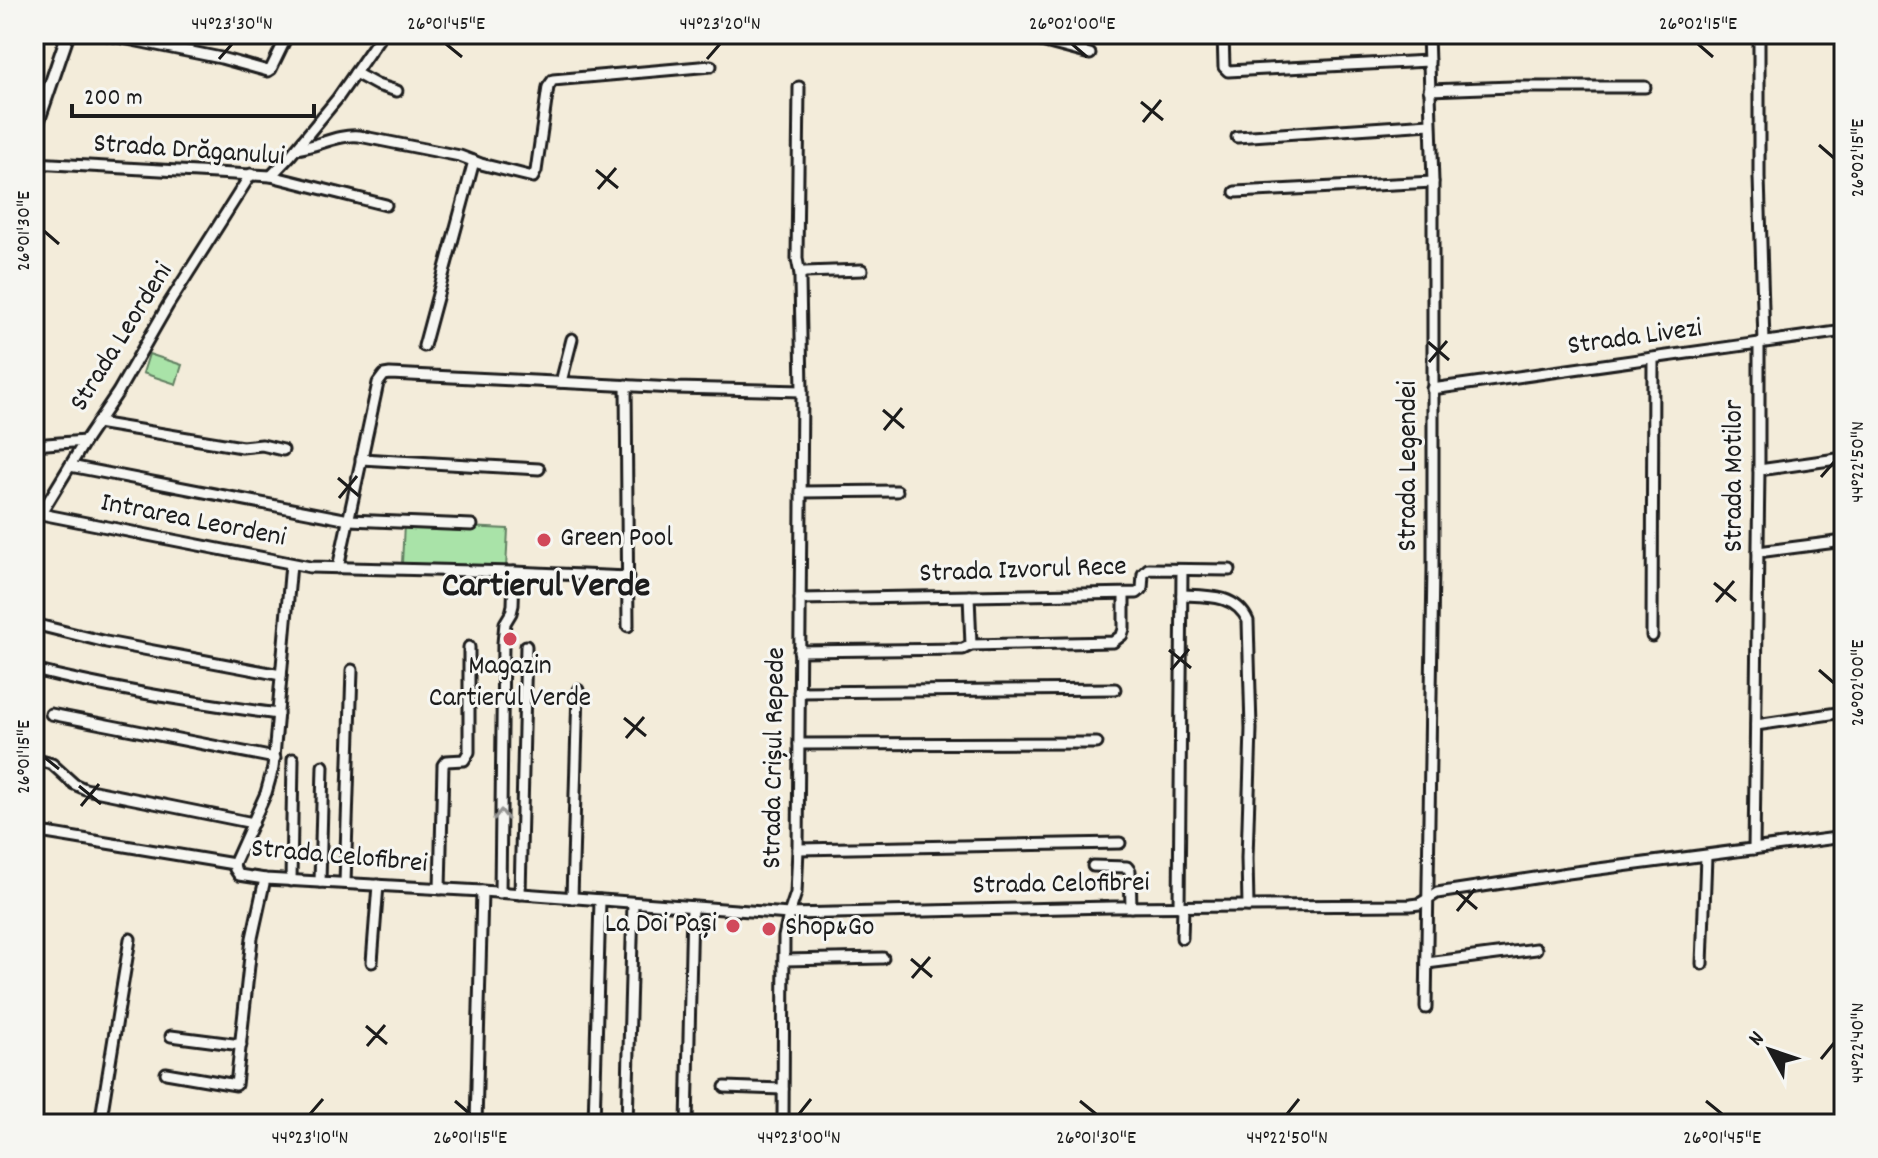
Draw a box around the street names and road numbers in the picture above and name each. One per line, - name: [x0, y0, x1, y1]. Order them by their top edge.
- street label: Strada Drăganului: [92, 125, 286, 179]
- street label: Strada Leordeni: [61, 256, 185, 420]
- street label: Strada Livezi: [1565, 310, 1705, 368]
- street label: Strada Legendei: [1390, 381, 1430, 551]
- street label: Strada Motilor: [1716, 399, 1756, 552]
- street label: Intrarea Leordeni: [97, 484, 289, 560]
- street label: Strada Izvorul Rece: [919, 548, 1127, 596]
- street label: Strada Crișul Repede: [754, 647, 798, 869]
- street label: Strada Celofibrei: [249, 830, 429, 886]
- street label: Strada Celofibrei: [972, 864, 1150, 908]

